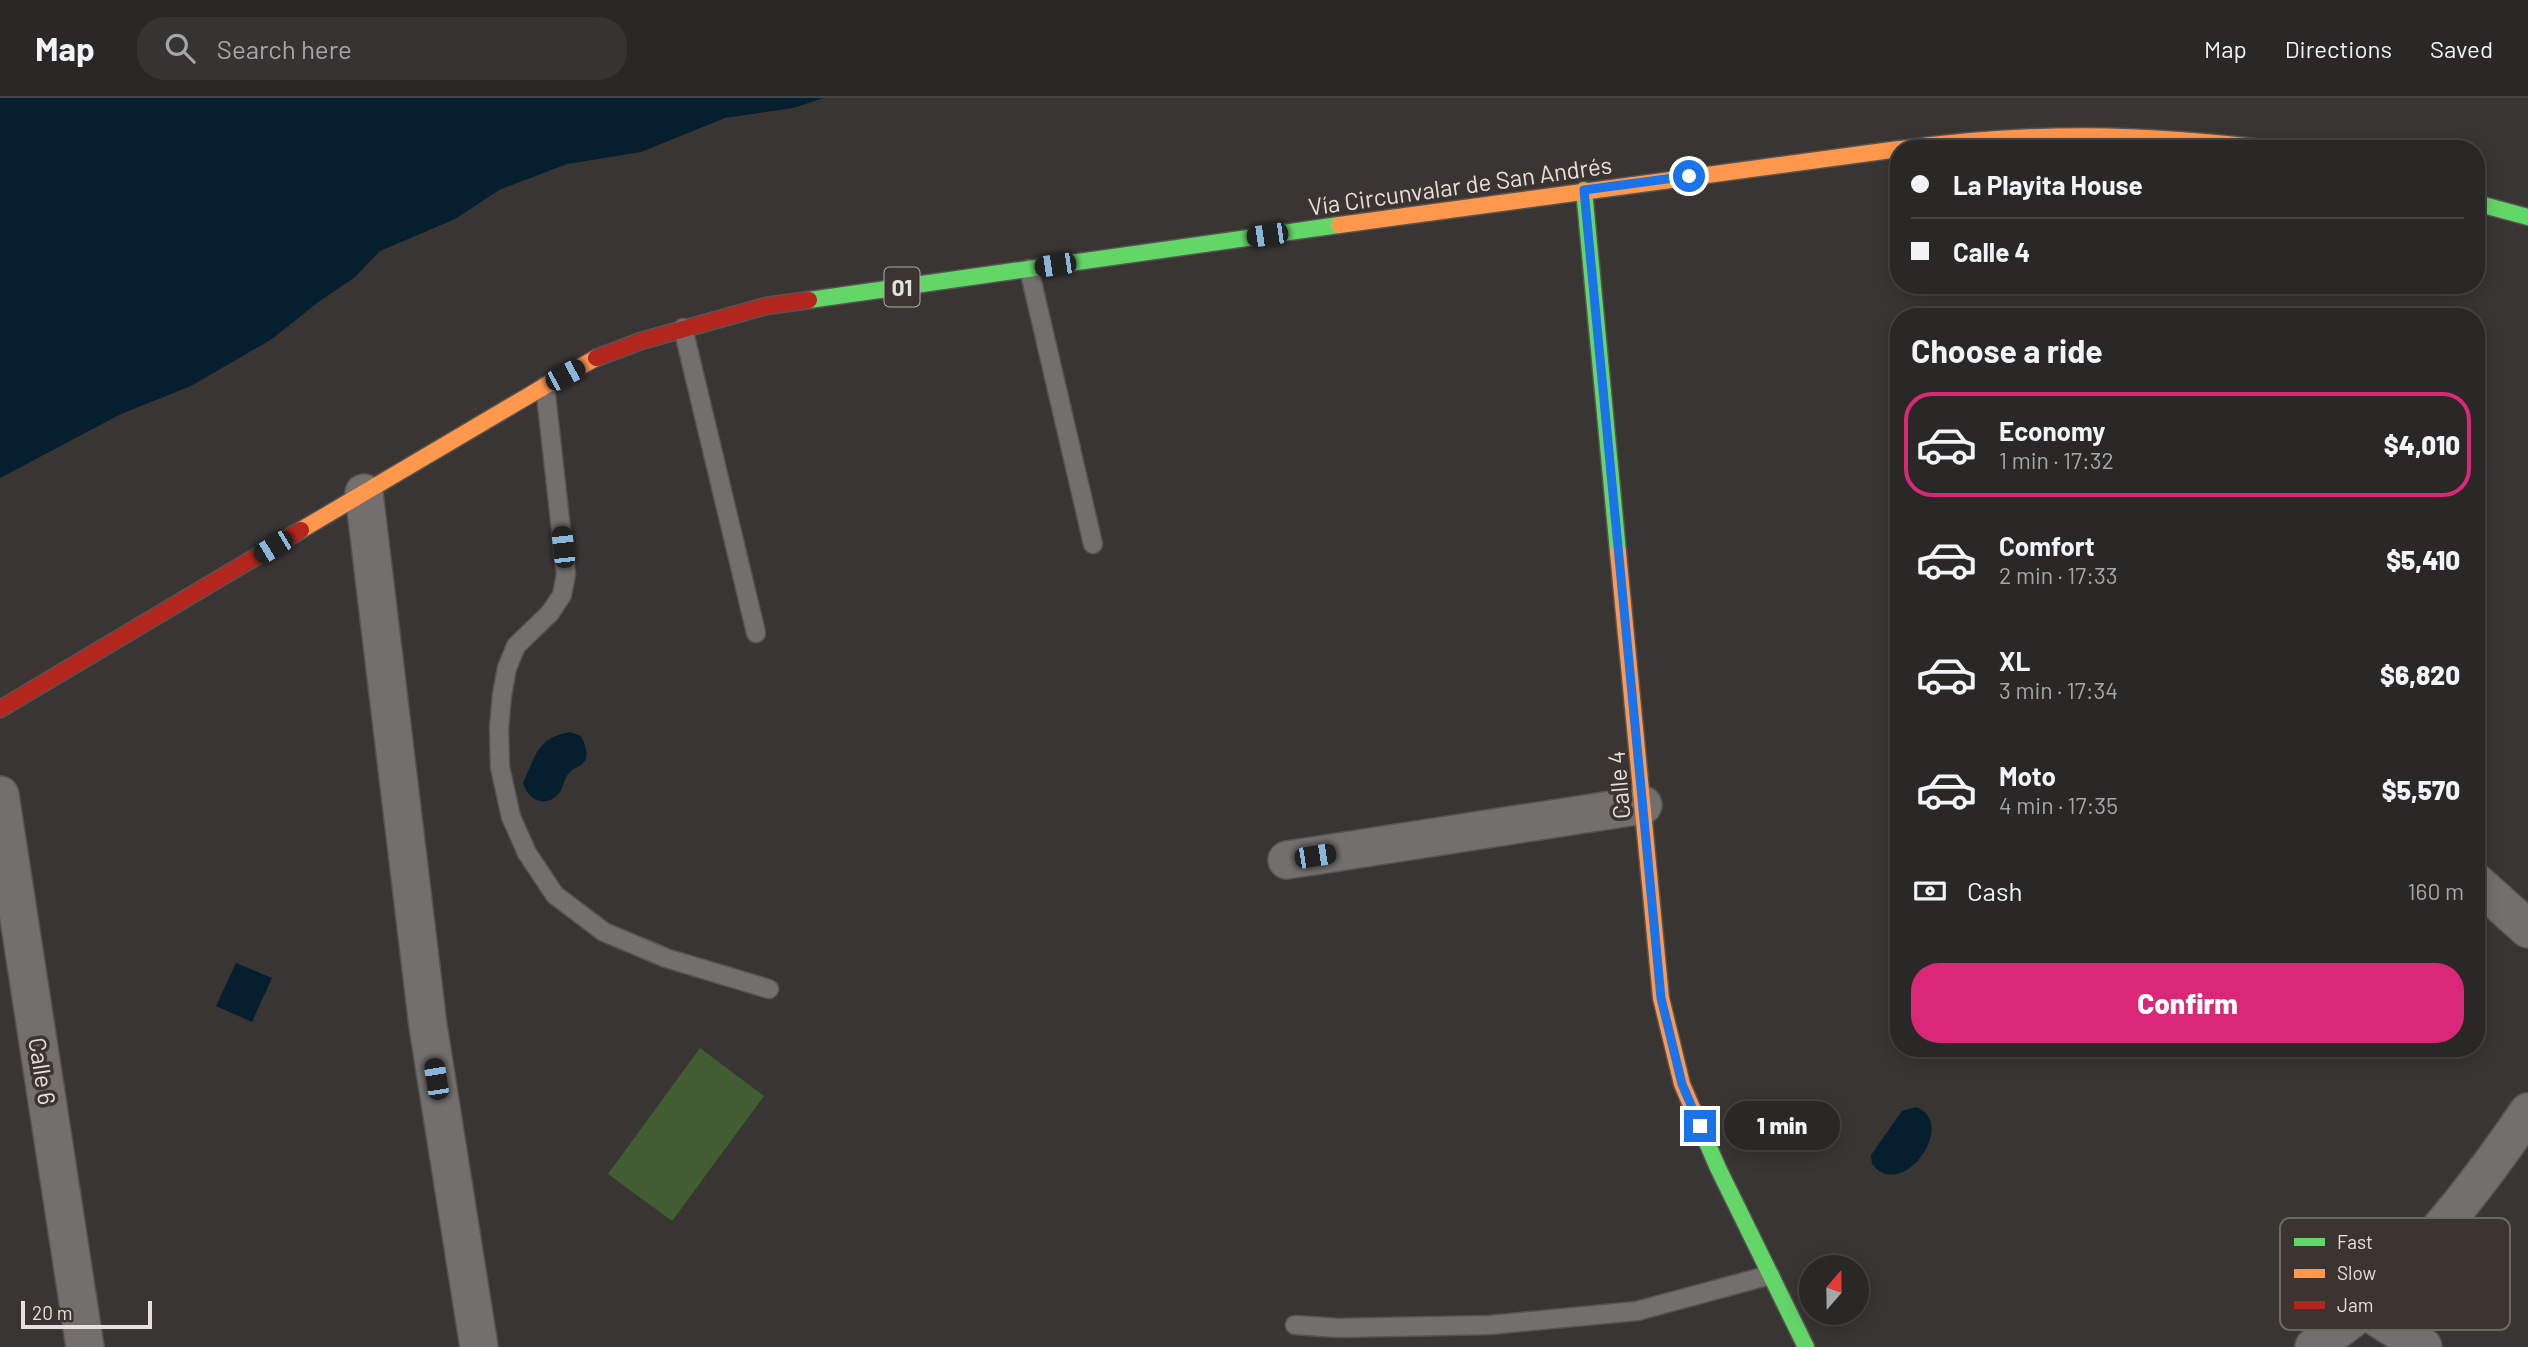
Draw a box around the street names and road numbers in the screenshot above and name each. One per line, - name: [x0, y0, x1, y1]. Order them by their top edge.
- street label: Vía Circunvalar de San Andrés: [1306, 149, 1614, 221]
- road number: 01: [884, 268, 920, 306]
- street label: Calle 4: [1601, 750, 1635, 820]
- street label: Calle 6: [23, 1035, 63, 1107]

